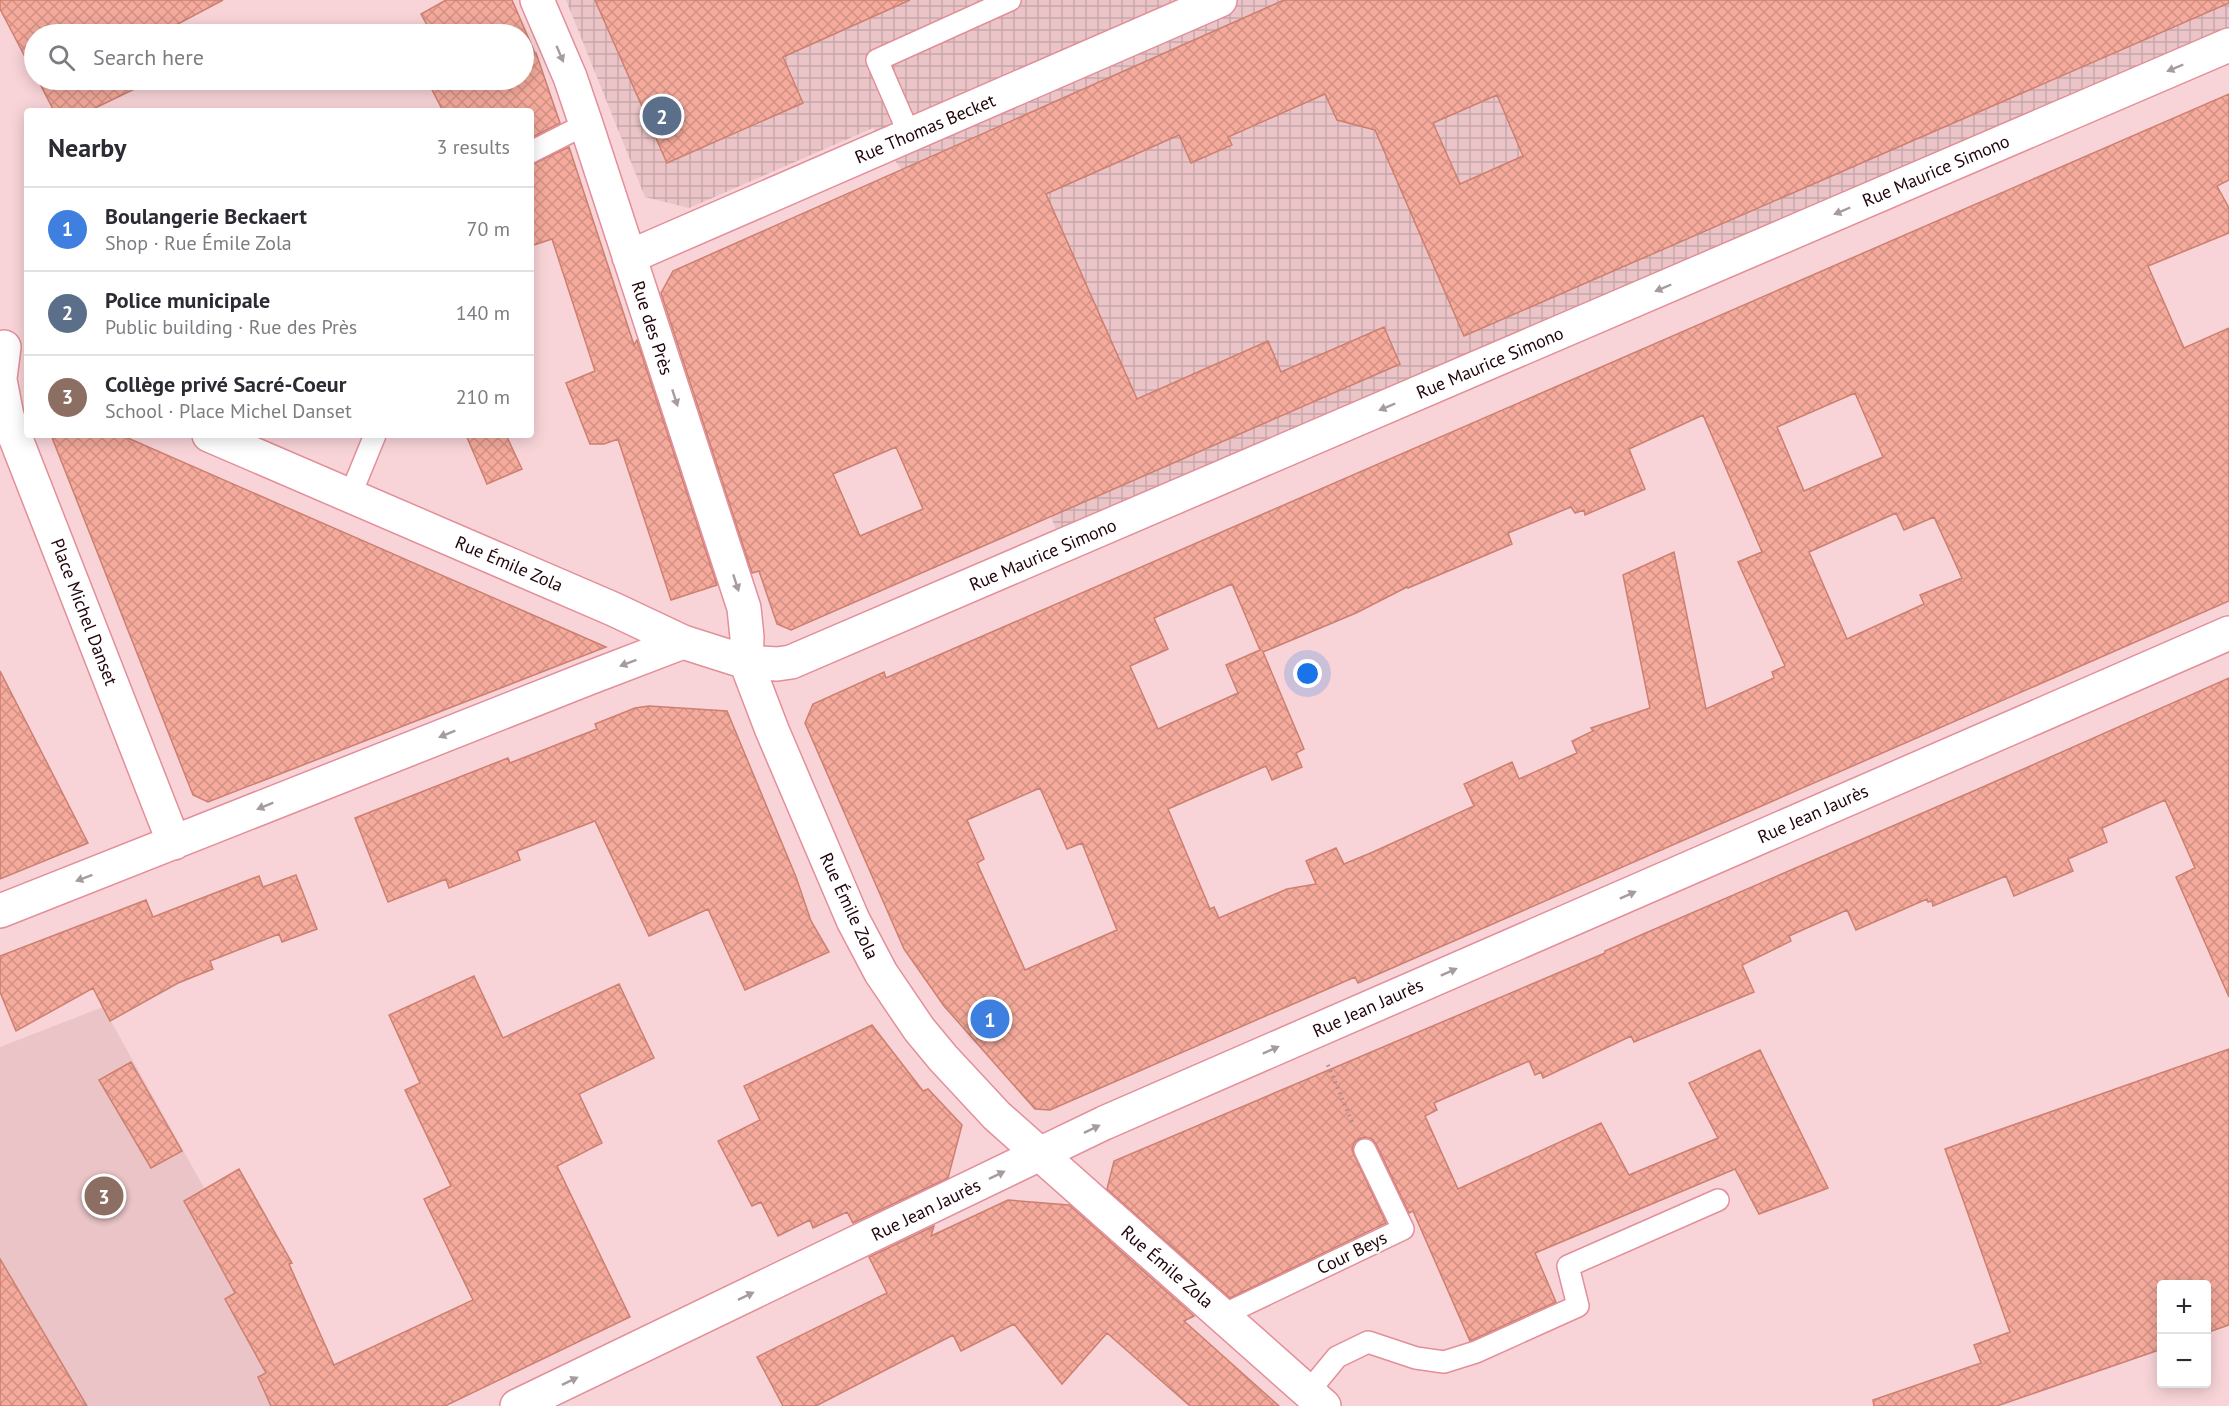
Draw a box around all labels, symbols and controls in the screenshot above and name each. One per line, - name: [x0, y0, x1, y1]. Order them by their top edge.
- search box: [24, 24, 534, 90]
- icon: search: [45, 41, 78, 74]
- text: Search here: [93, 43, 204, 71]
- one-way arrow: [555, 45, 565, 63]
- one-way arrow: [2166, 63, 2184, 73]
- street label: Rue Thomas Becket: [851, 89, 998, 168]
- pin: 2: [642, 94, 682, 138]
- street label: Rue Maurice Simono: [1859, 129, 2013, 212]
- text: Nearby: [48, 131, 126, 164]
- text: 3 results: [437, 134, 510, 160]
- text: Boulangerie Beckaert: [105, 202, 307, 230]
- one-way arrow: [1832, 206, 1850, 216]
- text: 1: [62, 216, 73, 242]
- text: 70 m: [467, 216, 510, 242]
- text: Shop · Rue Émile Zola: [105, 230, 292, 256]
- street label: Rue des Près: [626, 278, 679, 378]
- one-way arrow: [1653, 283, 1671, 293]
- text: Police municipale: [105, 286, 270, 314]
- text: 2: [62, 300, 73, 326]
- text: 140 m: [456, 300, 510, 326]
- text: Public building · Rue des Près: [105, 314, 357, 340]
- street label: Rue Maurice Simono: [1413, 321, 1567, 404]
- text: Collège privé Sacré-Coeur: [105, 370, 346, 398]
- text: 3: [62, 384, 73, 410]
- text: 210 m: [456, 384, 510, 410]
- one-way arrow: [671, 389, 680, 407]
- text: School · Place Michel Danset: [105, 398, 352, 424]
- one-way arrow: [1378, 403, 1396, 412]
- street label: Rue Maurice Simono: [966, 513, 1120, 596]
- street label: Rue Émile Zola: [452, 531, 567, 597]
- street label: Place Michel Danset: [46, 535, 123, 689]
- one-way arrow: [731, 574, 741, 592]
- one-way arrow: [619, 659, 637, 668]
- your location: [1293, 659, 1322, 688]
- one-way arrow: [437, 729, 455, 739]
- street label: Rue Jean Jaurès: [1754, 779, 1872, 848]
- one-way arrow: [256, 802, 274, 812]
- street label: Rue Émile Zola: [815, 849, 884, 963]
- one-way arrow: [75, 874, 93, 883]
- one-way arrow: [1620, 890, 1637, 899]
- one-way arrow: [1441, 968, 1458, 977]
- street label: Rue Jean Jaurès: [1309, 973, 1427, 1042]
- pin: 1: [970, 996, 1010, 1042]
- one-way arrow: [1262, 1045, 1280, 1055]
- one-way arrow: [1083, 1124, 1101, 1134]
- one-way arrow: [988, 1171, 1006, 1181]
- street label: Rue Jean Jaurès: [867, 1173, 984, 1246]
- pin: 3: [84, 1174, 124, 1218]
- street label: Rue Émile Zola: [1116, 1220, 1218, 1313]
- street label: Cour Beys: [1313, 1226, 1391, 1279]
- map controls: [2157, 1280, 2211, 1388]
- button: +: [2157, 1280, 2211, 1334]
- one-way arrow: [737, 1292, 754, 1301]
- button: −: [2157, 1334, 2211, 1388]
- one-way arrow: [561, 1376, 578, 1385]

